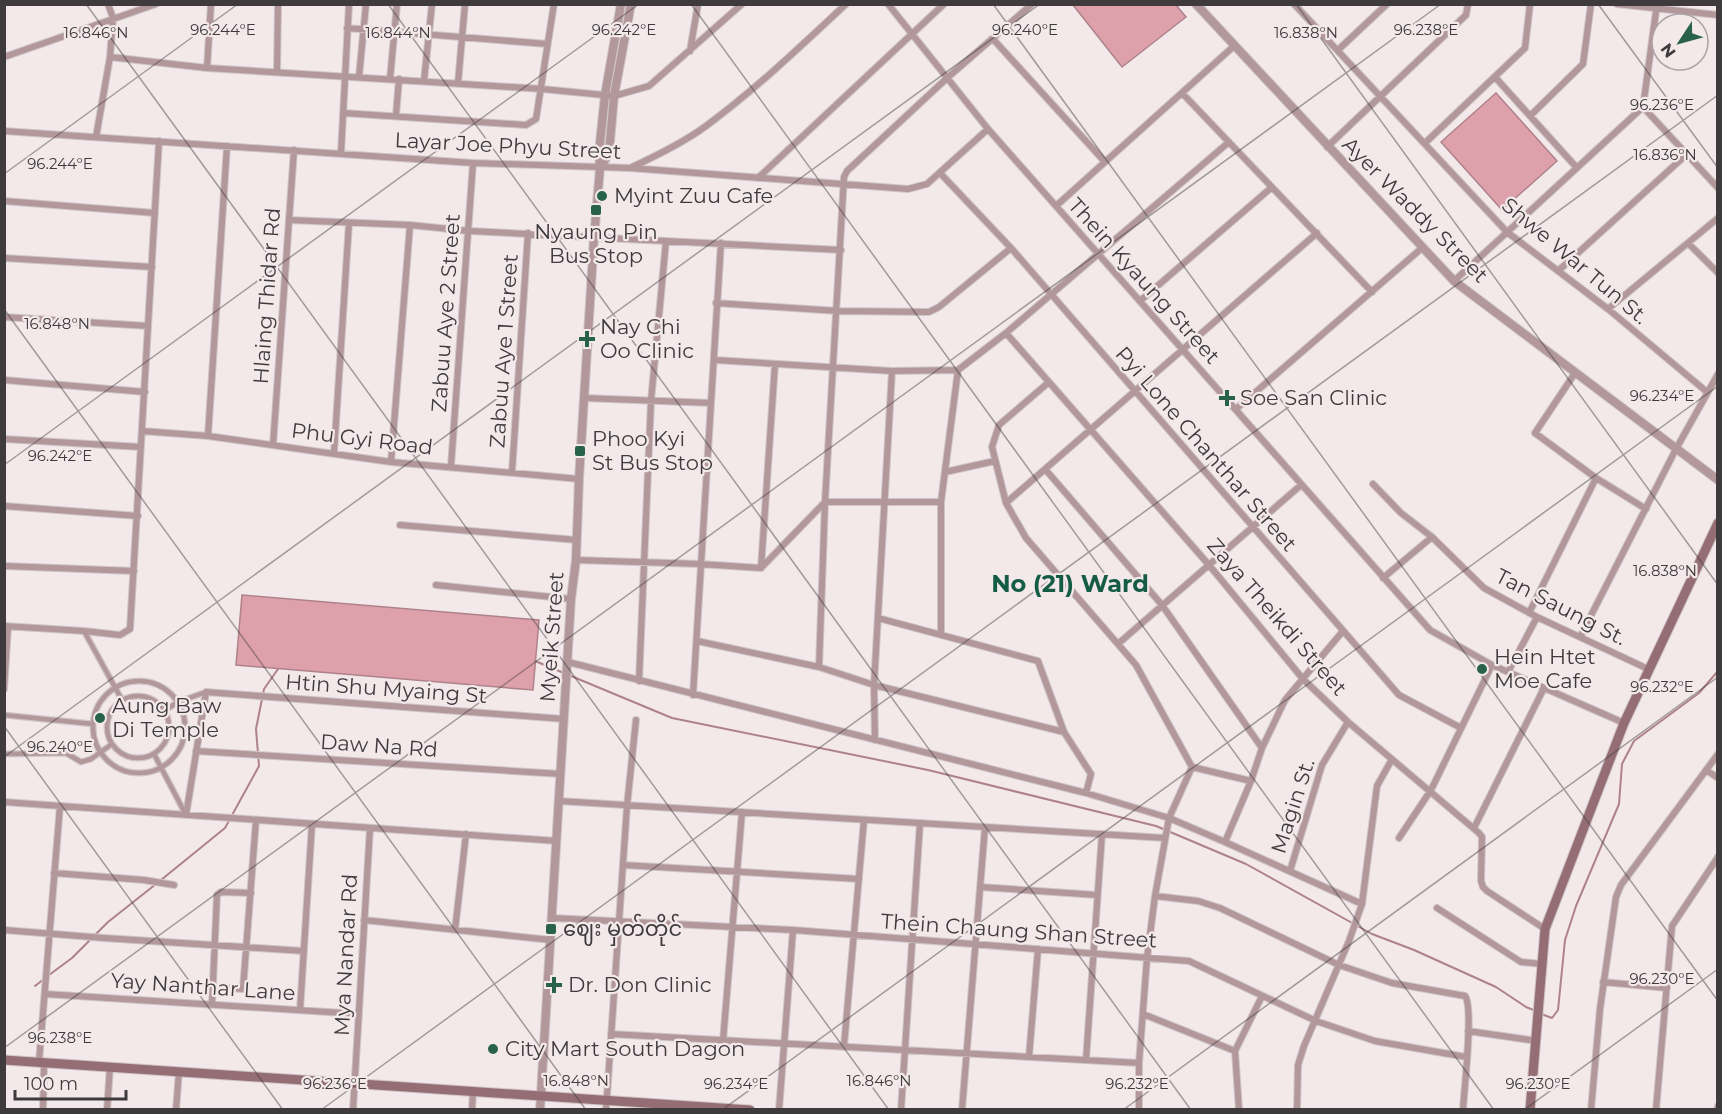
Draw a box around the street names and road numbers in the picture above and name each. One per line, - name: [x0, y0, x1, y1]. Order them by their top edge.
- street label: Layar Joe Phyu Street: [394, 127, 622, 164]
- street label: Ayer Waddy Street: [1337, 132, 1493, 288]
- street label: Shwe War Tun St.: [1497, 192, 1654, 329]
- street label: Thein Kyaung Street: [1063, 193, 1225, 369]
- street label: Hlaing Thidar Rd: [248, 207, 285, 385]
- street label: Zabuu Aye 2 Street: [426, 213, 465, 413]
- street label: Zabuu Aye 1 Street: [484, 253, 523, 449]
- street label: Pyi Lone Chanthar Street: [1110, 341, 1302, 556]
- street label: Phu Gyi Road: [290, 417, 434, 460]
- street label: Zaya Theikdi Street: [1202, 533, 1352, 700]
- street label: Tan Saung St.: [1492, 563, 1631, 650]
- street label: Myeik Street: [534, 571, 569, 703]
- street label: Htin Shu Myaing St: [284, 669, 488, 708]
- street label: Daw Na Rd: [319, 729, 439, 762]
- street label: Magin St.: [1265, 755, 1320, 856]
- street label: Mya Nandar Rd: [329, 873, 362, 1037]
- street label: Thein Chaung Shan Street: [880, 908, 1158, 953]
- street label: Yay Nanthar Lane: [110, 968, 296, 1005]

